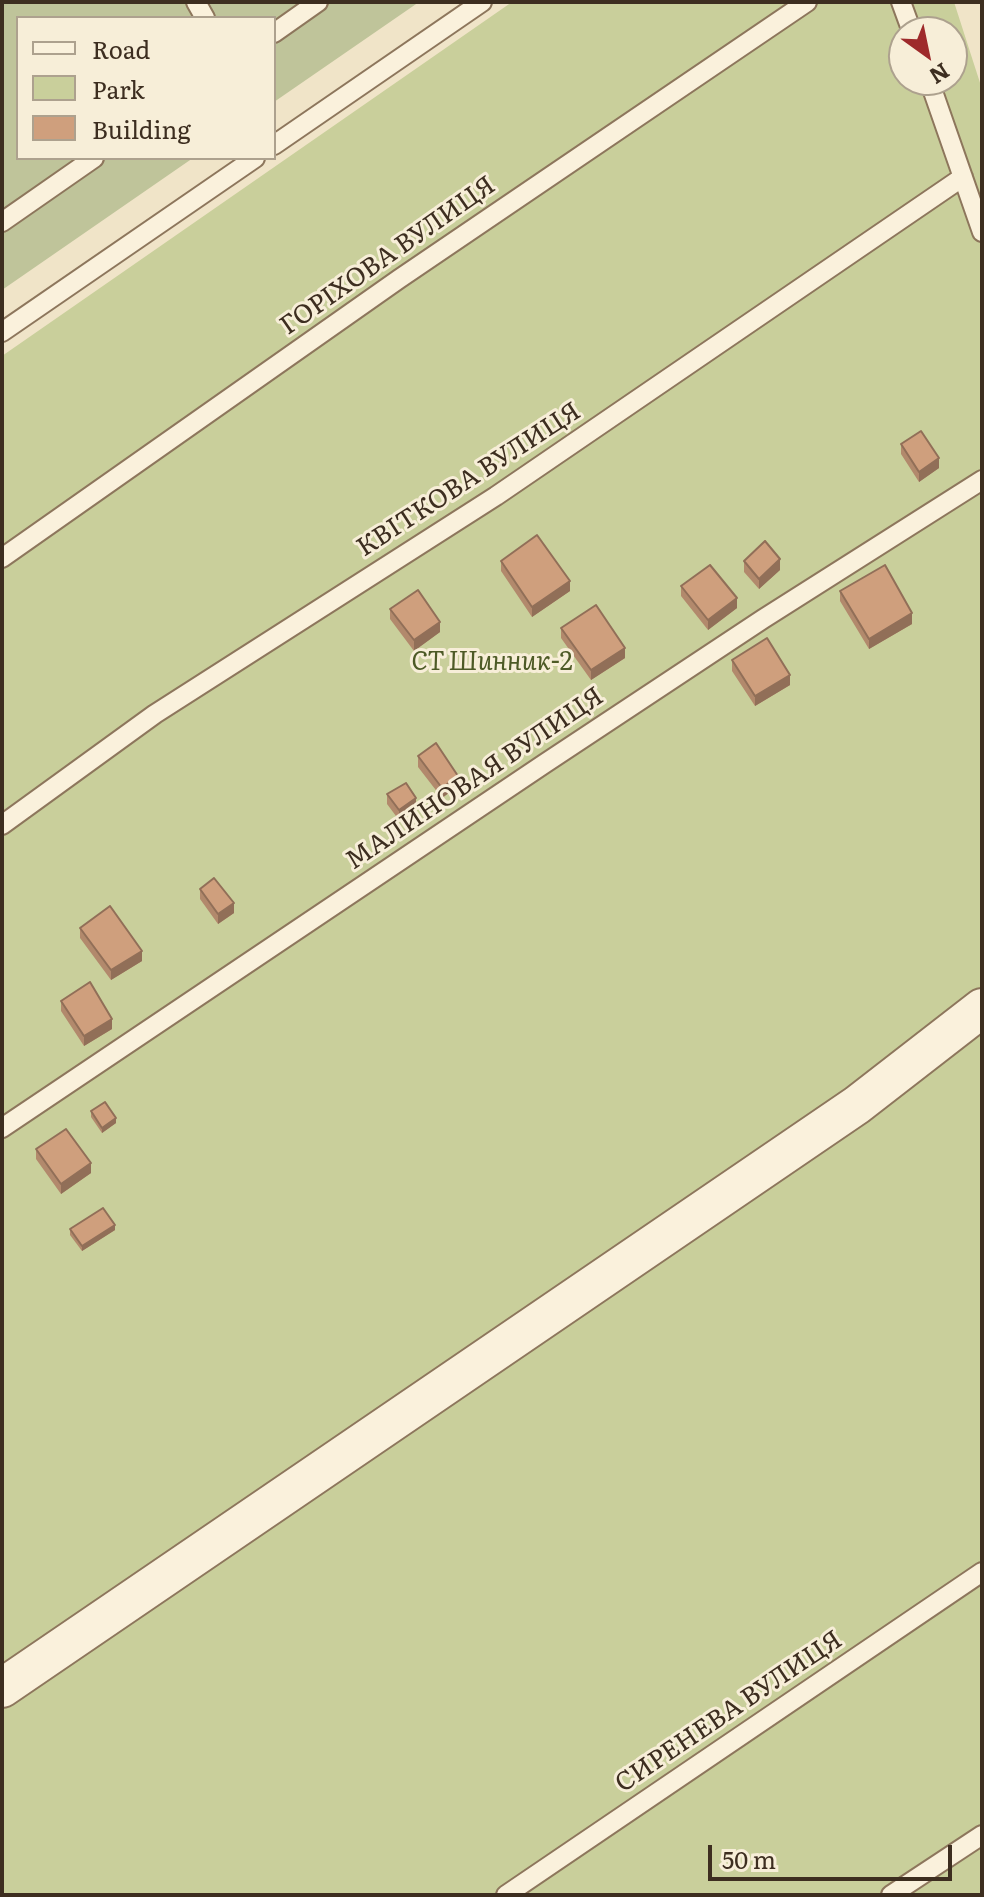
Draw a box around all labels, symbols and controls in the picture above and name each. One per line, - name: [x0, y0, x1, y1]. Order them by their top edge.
- legend: [16, 16, 276, 160]
- north arrow: [888, 16, 968, 96]
- text: Road: [92, 31, 150, 66]
- text: N: [924, 56, 957, 94]
- text: Park: [92, 71, 145, 106]
- text: Building: [92, 111, 191, 146]
- street label: ГОРІХОВА ВУЛИЦЯ: [274, 170, 502, 342]
- street label: КВІТКОВА ВУЛИЦЯ: [351, 396, 587, 564]
- park label: СТ Шинник-2: [411, 646, 573, 678]
- street label: МАЛИНОВАЯ ВУЛИЦЯ: [340, 681, 610, 877]
- street label: СИРЕНЕВА ВУЛИЦЯ: [610, 1624, 848, 1800]
- scale bar: [712, 1829, 956, 1879]
- text: 50 m: [722, 1841, 776, 1876]

